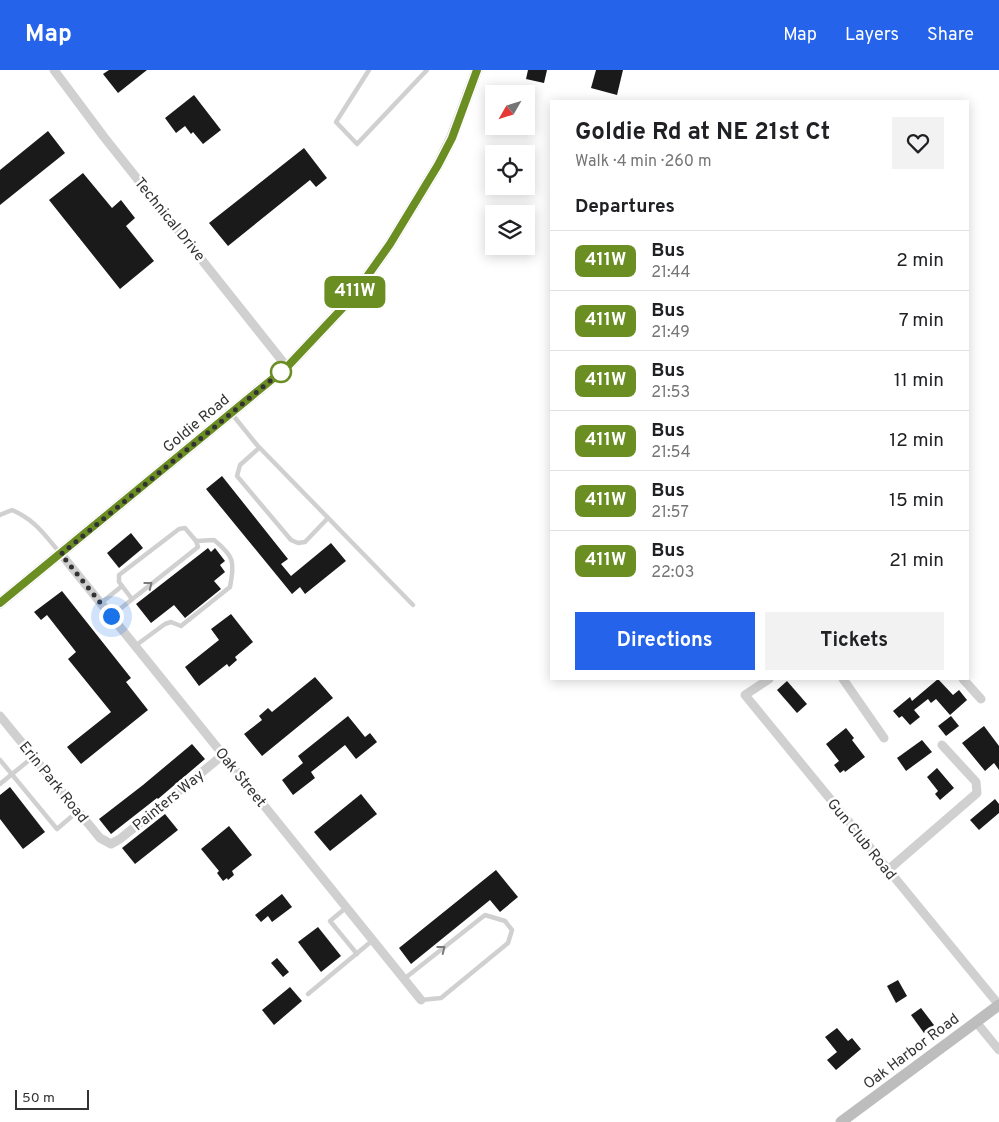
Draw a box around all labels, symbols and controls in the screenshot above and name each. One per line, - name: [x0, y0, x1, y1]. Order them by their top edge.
- text: Map: [25, 20, 72, 50]
- text: Map: [783, 24, 817, 47]
- text: Layers: [845, 24, 899, 47]
- text: Share: [927, 24, 974, 47]
- north arrow: [485, 85, 535, 135]
- map controls: [485, 85, 535, 255]
- button: heart: [892, 117, 944, 169]
- text: Goldie Rd at NE 21st Ct: [575, 118, 830, 148]
- button: locate: [485, 145, 535, 195]
- text: Walk · 4 min · 260 m: [575, 152, 711, 172]
- street label: Technical Drive: [129, 174, 208, 266]
- text: Departures: [575, 195, 675, 219]
- button: layers: [485, 205, 535, 255]
- text: Bus: [651, 239, 685, 263]
- text: 411W: [585, 249, 626, 272]
- text: 2 min: [896, 249, 944, 273]
- text: 21:44: [651, 263, 690, 283]
- line badge: 411W: [320, 276, 390, 308]
- text: 411W: [334, 280, 376, 303]
- text: Bus: [651, 299, 685, 323]
- text: 411W: [585, 309, 626, 332]
- text: 7 min: [899, 309, 944, 333]
- text: 21:49: [651, 323, 690, 343]
- text: Bus: [651, 359, 685, 383]
- unlabelled marker: [270, 361, 292, 383]
- text: 411W: [585, 369, 626, 392]
- text: 11 min: [894, 369, 944, 393]
- text: 21:53: [651, 383, 690, 403]
- street label: Goldie Road: [160, 391, 234, 458]
- text: Bus: [651, 419, 685, 443]
- text: 411W: [585, 429, 626, 452]
- text: 12 min: [889, 429, 944, 453]
- text: 21:54: [651, 443, 691, 463]
- text: Bus: [651, 479, 685, 503]
- text: 411W: [585, 489, 626, 512]
- text: 15 min: [889, 489, 944, 513]
- text: 21:57: [651, 503, 689, 523]
- text: Bus: [651, 539, 685, 563]
- text: 411W: [585, 549, 626, 572]
- text: 21 min: [889, 549, 944, 573]
- text: 22:03: [651, 563, 694, 583]
- one-way arrow: [143, 583, 152, 591]
- your location: [99, 604, 124, 629]
- button: Directions: [575, 612, 755, 670]
- button: Tickets: [765, 612, 944, 670]
- street label: Erin Park Road: [14, 738, 92, 828]
- street label: Oak Street: [210, 744, 270, 812]
- street label: Painters Way: [129, 766, 209, 836]
- street label: Gun Club Road: [822, 795, 900, 885]
- one-way arrow: [437, 945, 446, 954]
- street label: Oak Harbor Road: [860, 1010, 964, 1094]
- scale bar: [15, 1087, 89, 1110]
- text: 50 m: [22, 1090, 55, 1107]

